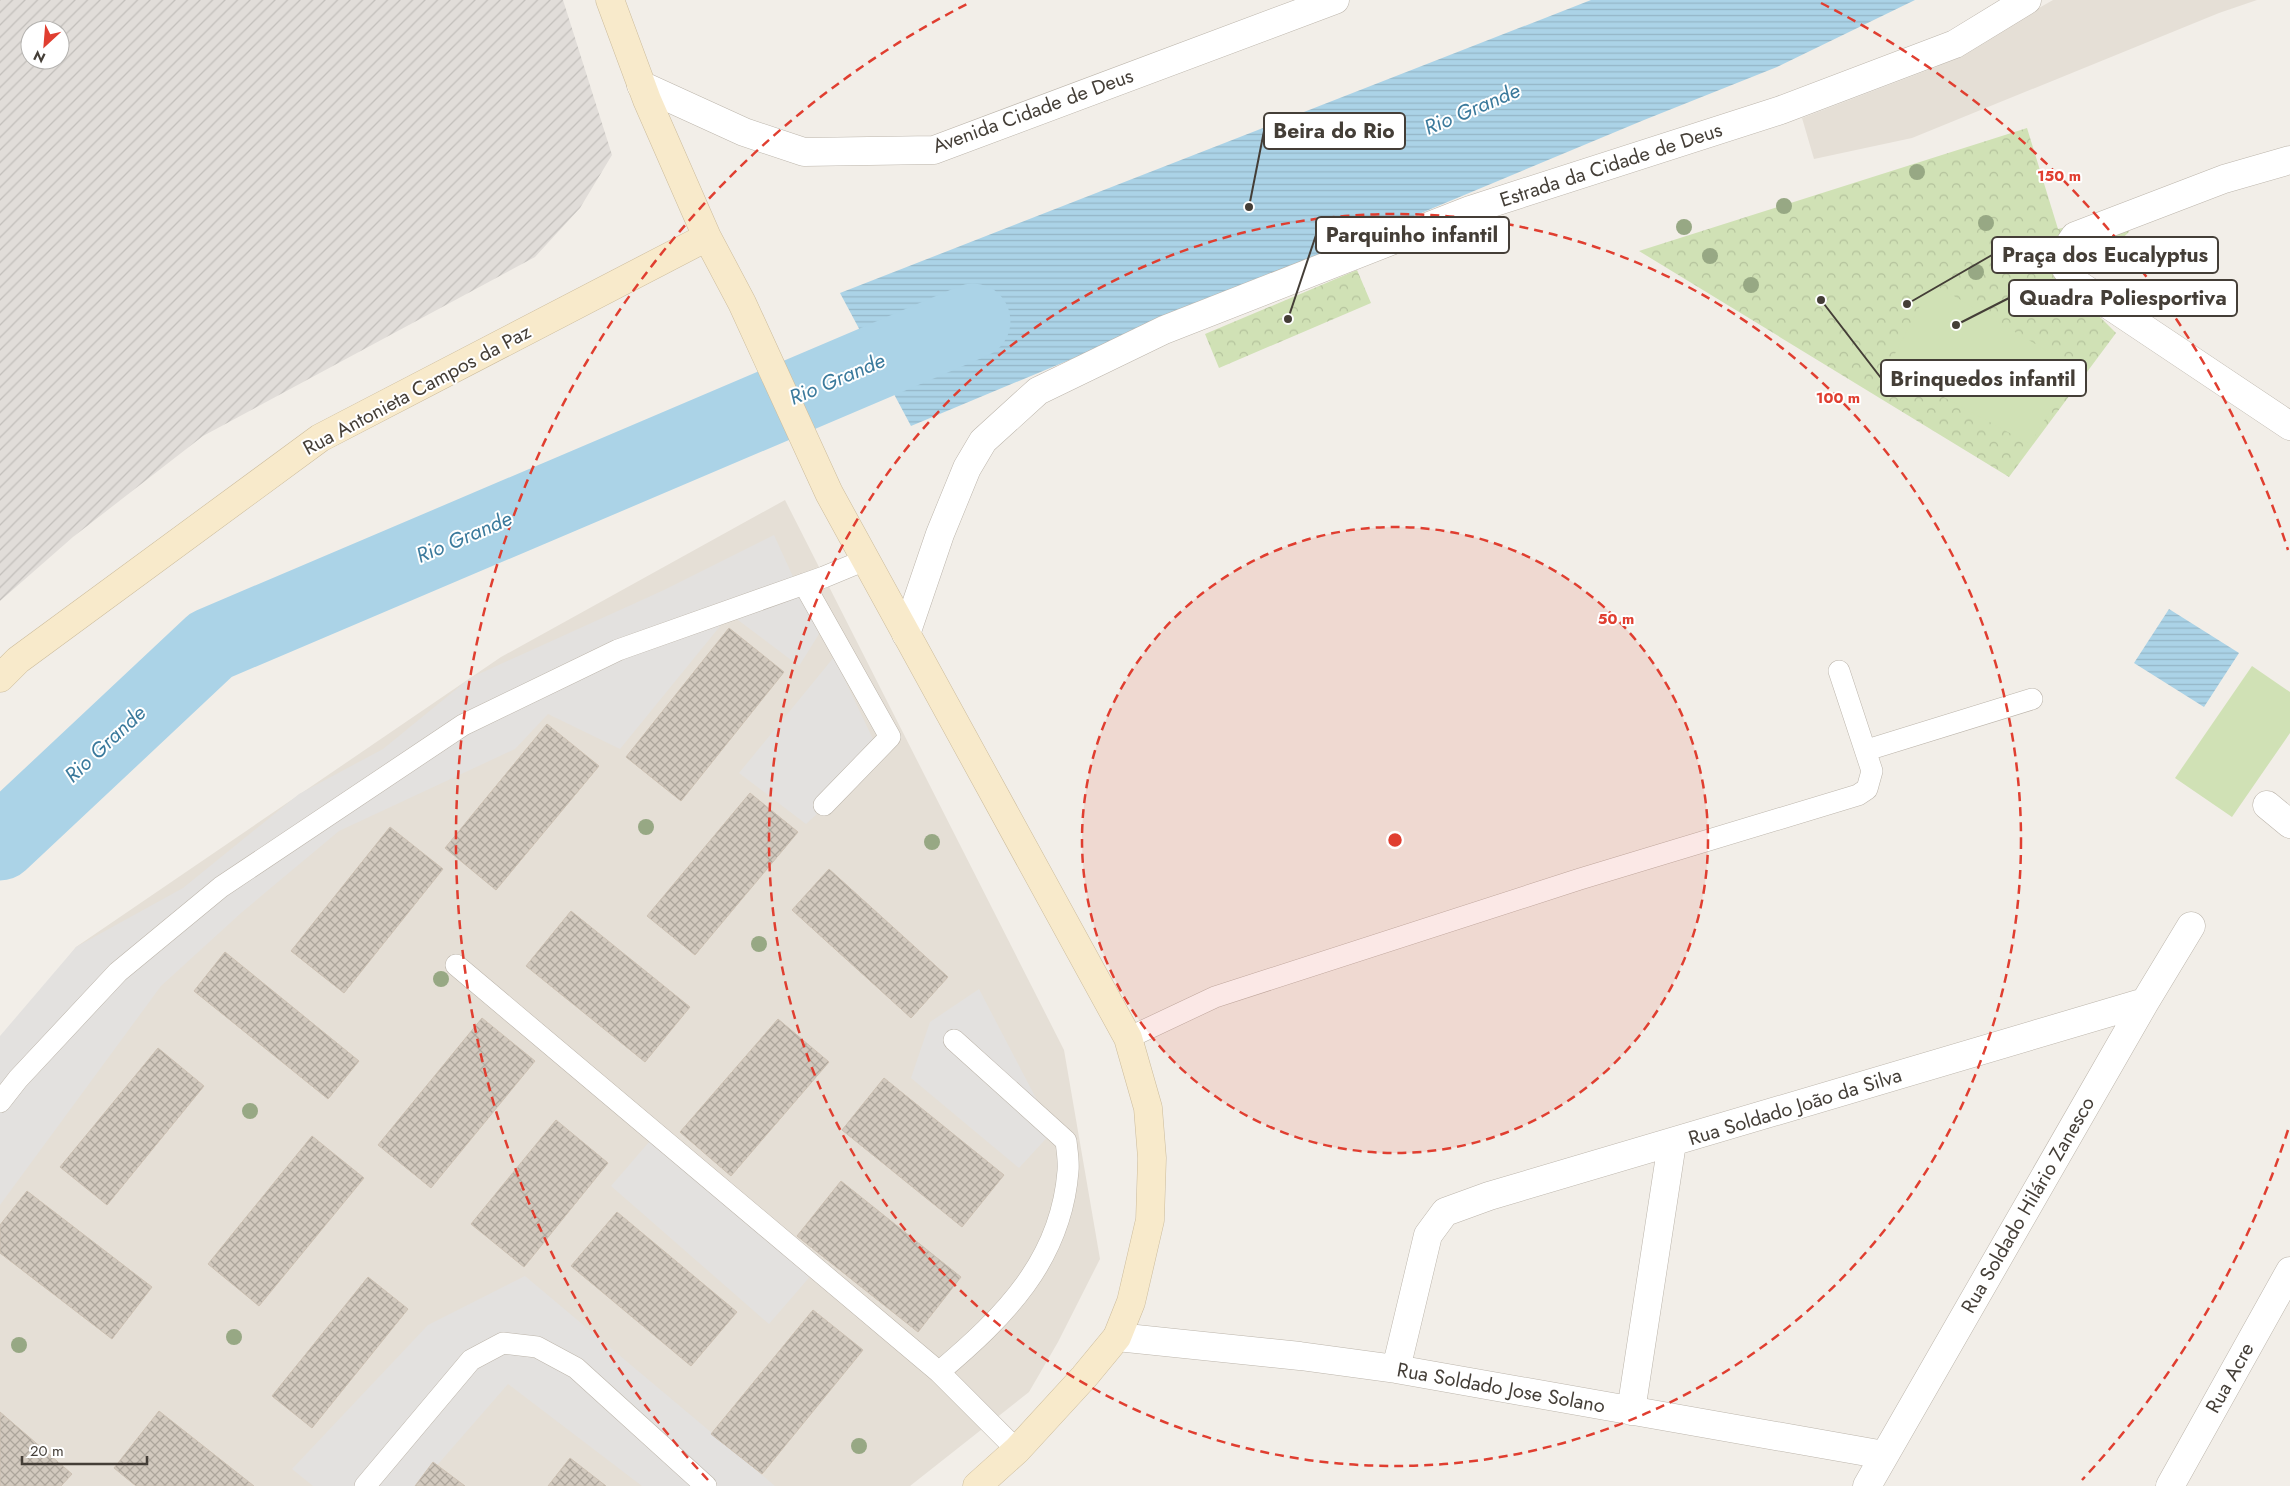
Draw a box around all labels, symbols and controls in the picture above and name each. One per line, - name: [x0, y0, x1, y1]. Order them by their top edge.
- north arrow: [20, 20, 70, 70]
- text: N: [30, 45, 49, 68]
- street label: Avenida Cidade de Deus: [929, 61, 1137, 161]
- water label: Rio Grande: [1419, 75, 1525, 143]
- callout: Beira do Rio: [1264, 113, 1405, 149]
- street label: Estrada da Cidade de Deus: [1496, 115, 1726, 215]
- text: Beira do Rio: [1273, 116, 1395, 146]
- text: 150 m: [2037, 165, 2081, 187]
- callout: Parquinho infantil: [1316, 217, 1509, 253]
- text: Parquinho infantil: [1326, 220, 1498, 250]
- callout: Praça dos Eucalyptus: [1992, 237, 2218, 273]
- text: Praça dos Eucalyptus: [2002, 240, 2209, 270]
- callout: Quadra Poliesportiva: [2009, 280, 2237, 316]
- text: Quadra Poliesportiva: [2019, 283, 2227, 313]
- street label: Rua Antonieta Campos da Paz: [298, 317, 536, 463]
- water label: Rio Grande: [784, 345, 890, 413]
- callout: Brinquedos infantil: [1881, 360, 2086, 396]
- text: Brinquedos infantil: [1890, 364, 2076, 394]
- text: 100 m: [1816, 387, 1860, 409]
- water label: Rio Grande: [411, 503, 517, 571]
- text: 50 m: [1598, 608, 1634, 630]
- water label: Rio Grande: [58, 698, 153, 790]
- centre of rings: [1386, 831, 1404, 849]
- street label: Rua Soldado João da Silva: [1685, 1061, 1905, 1153]
- street label: Rua Soldado Hilário Zanesco: [1954, 1091, 2102, 1319]
- street label: Rua Acre: [2199, 1337, 2261, 1419]
- street label: Rua Soldado Jose Solano: [1395, 1355, 1607, 1421]
- scale bar: [22, 1434, 148, 1466]
- text: 20 m: [30, 1440, 64, 1462]

